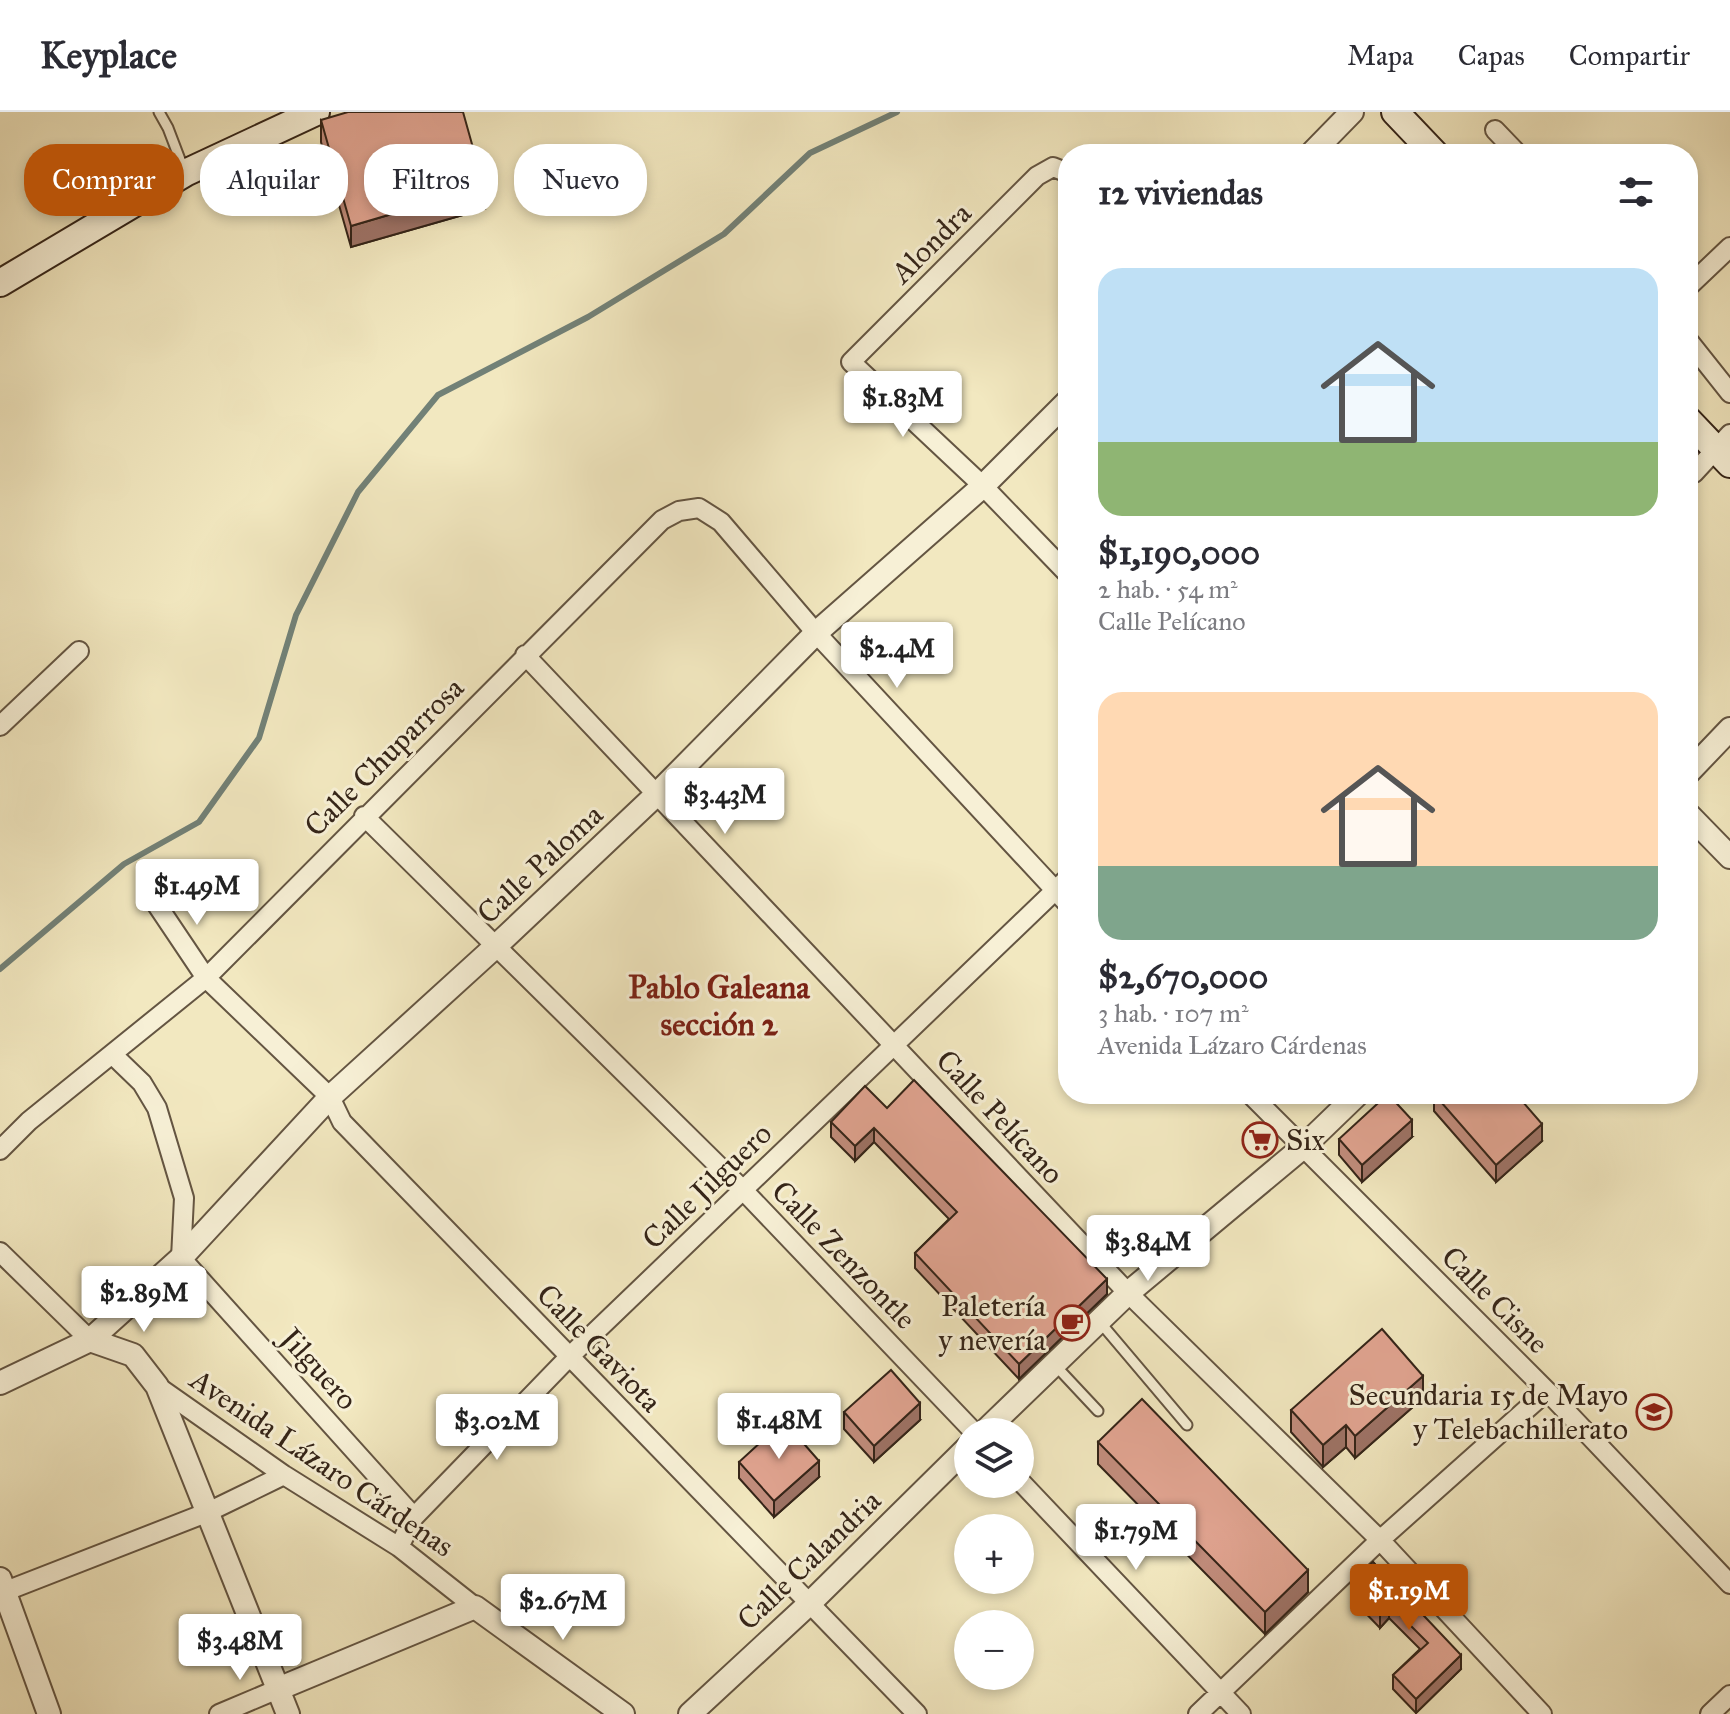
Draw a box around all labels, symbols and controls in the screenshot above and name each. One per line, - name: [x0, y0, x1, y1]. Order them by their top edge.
- text: Keyplace: [40, 32, 177, 78]
- text: Mapa: [1347, 38, 1414, 73]
- text: Capas: [1458, 38, 1525, 73]
- text: Compartir: [1569, 38, 1690, 73]
- chip: Comprar: [24, 144, 184, 216]
- chip: Alquilar: [200, 144, 348, 216]
- chip: Filtros: [364, 144, 498, 216]
- chip: Nuevo: [514, 144, 647, 216]
- icon: filters: [1614, 170, 1658, 214]
- text: 12 viviendas: [1098, 172, 1263, 213]
- street label: Alondra: [882, 195, 979, 292]
- icon: home: [1306, 320, 1450, 464]
- pin: $1.83M: [838, 371, 968, 439]
- text: $1.83M: [862, 381, 944, 413]
- text: $1,190,000: [1098, 532, 1260, 573]
- text: 2 hab. · 54 m²: [1098, 573, 1238, 605]
- text: Calle Pelícano: [1098, 605, 1246, 637]
- pin: $2.4M: [841, 622, 953, 690]
- text: $2.4M: [859, 632, 935, 664]
- street label: Calle Chuparrosa: [297, 670, 471, 844]
- icon: home: [1306, 744, 1450, 888]
- pin: $3.43M: [660, 768, 790, 836]
- text: $3.43M: [683, 778, 767, 810]
- street label: Calle Paloma: [470, 797, 611, 931]
- pin: $1.49M: [132, 859, 262, 927]
- text: $1.49M: [154, 869, 240, 901]
- text: $2,670,000: [1098, 956, 1268, 997]
- district label: Pablo Galeana sección 2: [628, 968, 811, 1044]
- text: 3 hab. · 107 m²: [1098, 997, 1249, 1029]
- text: Avenida Lázaro Cárdenas: [1098, 1029, 1367, 1061]
- street label: Calle Pelícano: [929, 1042, 1071, 1192]
- street label: Calle Jilguero: [635, 1115, 779, 1257]
- supermarket icon: Six: [1241, 1121, 1279, 1159]
- place label: Six: [1286, 1122, 1325, 1158]
- street label: Calle Zenzontle: [764, 1173, 924, 1337]
- pin: $3.84M: [1083, 1215, 1213, 1283]
- text: $3.84M: [1105, 1225, 1191, 1257]
- street label: Calle Cisne: [1434, 1239, 1556, 1361]
- pin: $2.89M: [79, 1266, 209, 1334]
- text: $2.89M: [100, 1276, 188, 1308]
- street label: Calle Gaviota: [529, 1277, 669, 1420]
- place label: Paletería y nevería: [938, 1288, 1046, 1358]
- cafe icon: Paletería y nevería: [1053, 1304, 1091, 1342]
- street label: Jilguero: [271, 1318, 365, 1417]
- street label: Avenida Lázaro Cárdenas: [182, 1360, 461, 1565]
- place label: Secundaria 15 de Mayo y Telebachillerato: [1349, 1377, 1628, 1447]
- pin: $1.48M: [714, 1393, 844, 1461]
- school or university icon: Secundaria 15 de Mayo y Telebachillerato: [1635, 1393, 1673, 1431]
- pin: $3.02M: [432, 1394, 562, 1462]
- text: $1.48M: [736, 1403, 822, 1435]
- text: $3.02M: [454, 1404, 540, 1436]
- map controls: [954, 1418, 1034, 1690]
- button: layers: [954, 1418, 1034, 1498]
- street label: Calle Calandria: [730, 1482, 888, 1637]
- pin: $1.79M: [1071, 1504, 1201, 1572]
- button: +: [954, 1514, 1034, 1594]
- text: $1.79M: [1094, 1514, 1178, 1546]
- pin: $1.19M: [1344, 1564, 1474, 1632]
- pin: $2.67M: [498, 1574, 628, 1642]
- text: $1.19M: [1368, 1574, 1450, 1606]
- text: $2.67M: [519, 1584, 607, 1616]
- button: −: [954, 1610, 1034, 1690]
- pin: $3.48M: [175, 1614, 305, 1682]
- text: $3.48M: [197, 1624, 283, 1656]

